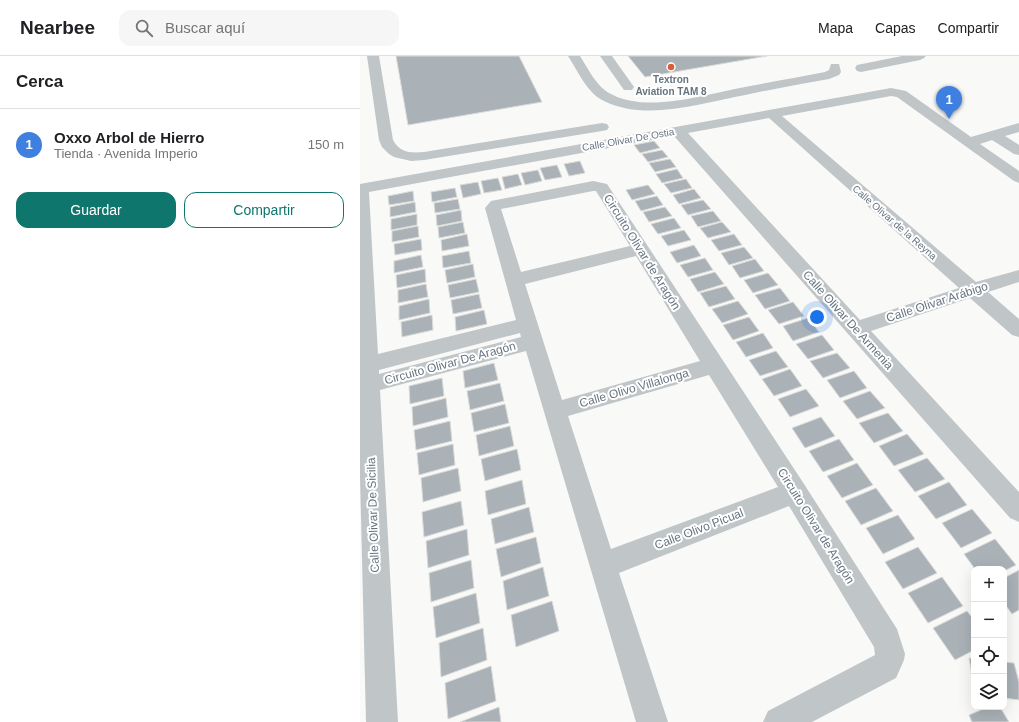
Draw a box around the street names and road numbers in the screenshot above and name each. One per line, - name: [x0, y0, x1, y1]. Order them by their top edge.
- street label: Calle Olivar De Ostia: [581, 126, 675, 153]
- street label: Calle Olivar de la Reyna: [850, 183, 939, 262]
- street label: Circuito Olivar de Aragón: [601, 192, 683, 312]
- street label: Calle Olivar De Armenia: [800, 268, 896, 373]
- street label: Calle Olivar Arábigo: [884, 279, 990, 325]
- street label: Circuito Olivar De Aragón: [383, 339, 517, 387]
- street label: Calle Olivo Villalonga: [578, 366, 691, 410]
- street label: Calle Olivar De Sicilia: [364, 457, 382, 573]
- street label: Circuito Olivar de Aragón: [775, 466, 857, 586]
- street label: Calle Olivo Picual: [653, 506, 745, 552]

